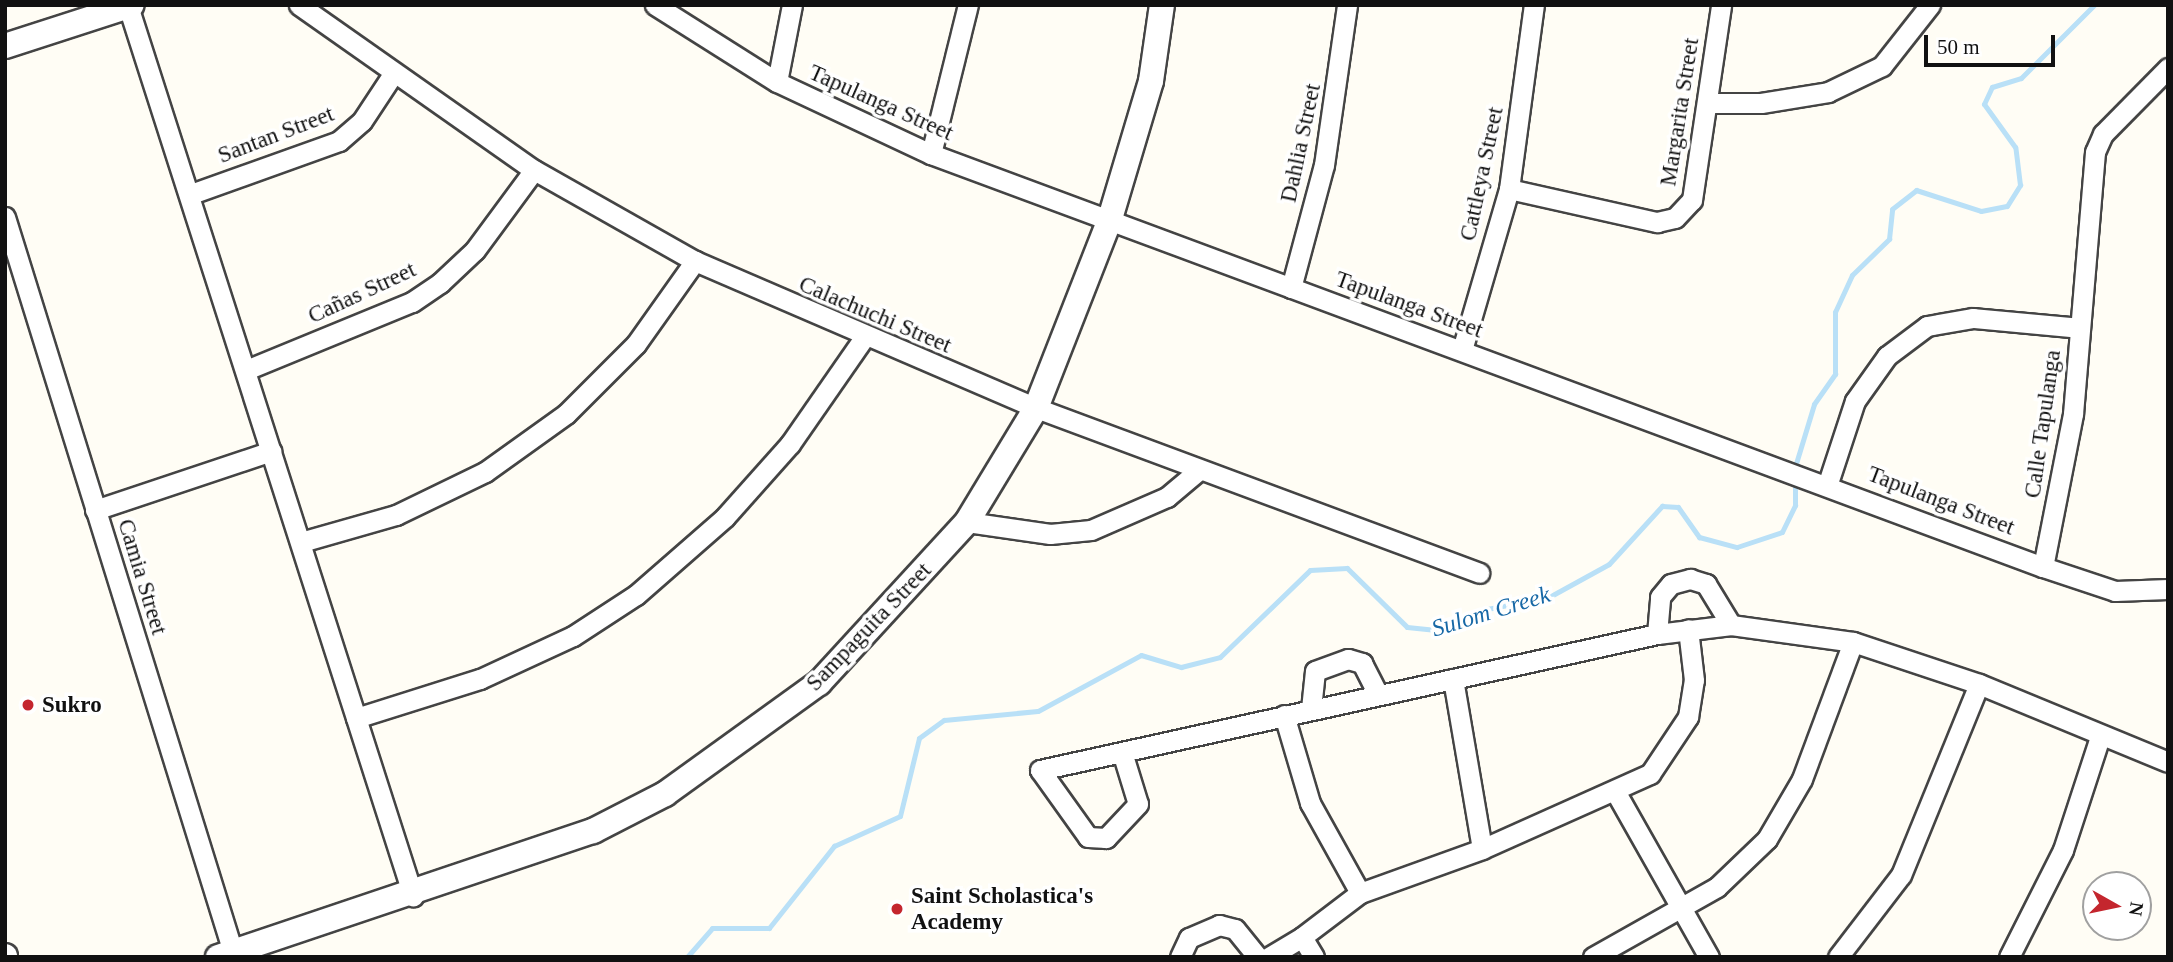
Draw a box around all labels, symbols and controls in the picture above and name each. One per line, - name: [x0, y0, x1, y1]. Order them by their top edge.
- scale bar: [1928, 21, 2059, 65]
- text: 50 m: [1937, 35, 1980, 59]
- street label: Margarita Street: [1655, 36, 1705, 188]
- street label: Tapulanga Street: [805, 59, 957, 147]
- street label: Dahlia Street: [1275, 81, 1327, 205]
- street label: Santan Street: [214, 100, 338, 170]
- street label: Cattleya Street: [1454, 105, 1510, 243]
- street label: Cañas Street: [304, 256, 420, 330]
- street label: Tapulanga Street: [1332, 266, 1486, 344]
- street label: Calachuchi Street: [795, 270, 955, 360]
- street label: Calle Tapulanga: [2019, 348, 2067, 500]
- street label: Tapulanga Street: [1864, 460, 2018, 542]
- street label: Camia Street: [111, 516, 173, 638]
- street label: Sampaguita Street: [801, 557, 937, 697]
- water label: Sulom Creek: [1428, 580, 1554, 644]
- place label: Sukro: [42, 691, 102, 719]
- marker: Sukro: [20, 697, 36, 713]
- north arrow: [2082, 871, 2152, 941]
- place label: Saint Scholastica's Academy: [911, 882, 1093, 936]
- marker: Saint Scholastica's Academy: [889, 901, 905, 917]
- text: N: [2125, 901, 2148, 917]

